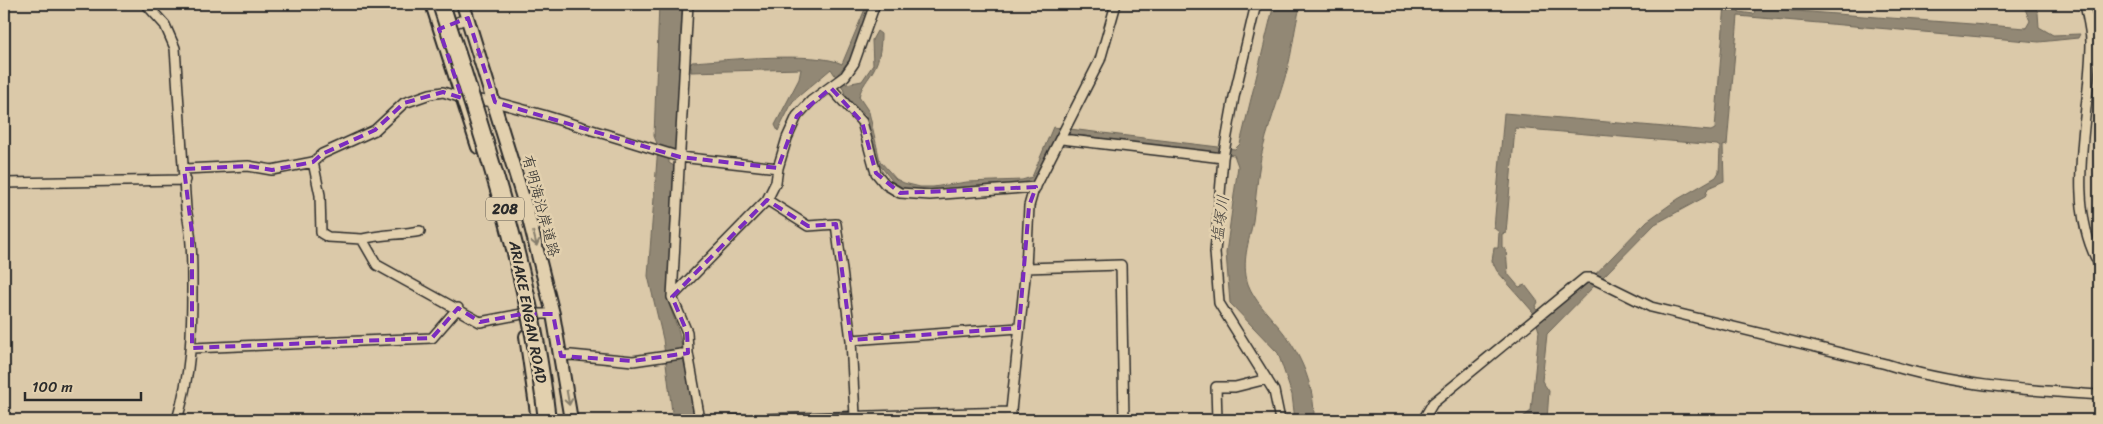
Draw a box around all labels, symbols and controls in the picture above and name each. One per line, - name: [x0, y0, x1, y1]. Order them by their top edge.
- one-way arrow: [474, 42, 483, 58]
- street label: 有明海沿岸道路: [515, 152, 567, 260]
- water label: 塩塚川: [1202, 193, 1238, 245]
- road number: 208: [486, 198, 524, 220]
- one-way arrow: [530, 231, 540, 247]
- street label: ARIAKE ENGAN ROAD: [501, 238, 555, 385]
- scale bar: [25, 369, 141, 401]
- text: 100 m: [32, 374, 73, 400]
- one-way arrow: [563, 390, 573, 406]

